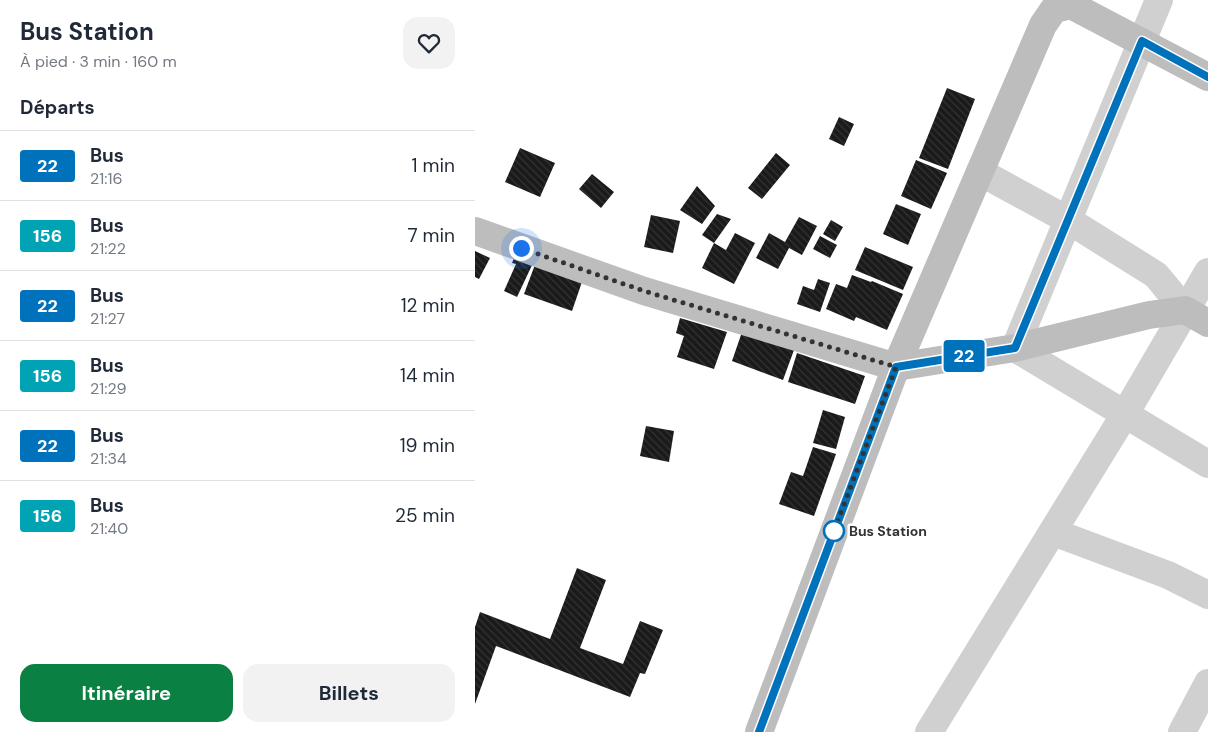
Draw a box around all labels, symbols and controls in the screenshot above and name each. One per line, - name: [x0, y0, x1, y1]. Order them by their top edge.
- text: Bus Station: [20, 16, 154, 47]
- button: heart: [403, 17, 455, 69]
- text: À pied · 3 min · 160 m: [20, 51, 177, 72]
- text: Départs: [20, 95, 95, 120]
- text: Bus: [90, 143, 124, 168]
- text: 1 min: [412, 153, 455, 178]
- text: 22: [37, 154, 58, 178]
- text: 21:16: [90, 168, 122, 189]
- text: Bus: [90, 213, 124, 238]
- text: 7 min: [407, 223, 455, 248]
- text: 156: [33, 224, 62, 248]
- your location: [509, 236, 534, 261]
- text: 21:22: [90, 238, 126, 259]
- text: Bus: [90, 283, 124, 308]
- text: 12 min: [401, 293, 455, 318]
- text: 22: [37, 294, 58, 318]
- text: 21:27: [90, 308, 125, 329]
- line badge: 22: [941, 340, 987, 372]
- text: 22: [954, 344, 974, 368]
- text: Bus: [90, 353, 124, 378]
- text: 14 min: [400, 363, 455, 388]
- text: 156: [33, 364, 62, 388]
- text: 21:29: [90, 378, 127, 399]
- text: Bus: [90, 423, 124, 448]
- text: 19 min: [400, 433, 455, 458]
- text: 22: [37, 434, 58, 458]
- text: 21:34: [90, 448, 127, 469]
- text: Bus: [90, 493, 124, 518]
- text: 25 min: [395, 503, 455, 528]
- text: 156: [33, 504, 62, 528]
- text: 21:40: [90, 518, 128, 539]
- marker: Bus Station: [823, 520, 845, 542]
- place label: Bus Station: [849, 522, 927, 540]
- button: Itinéraire: [20, 664, 233, 722]
- button: Billets: [243, 664, 455, 722]

